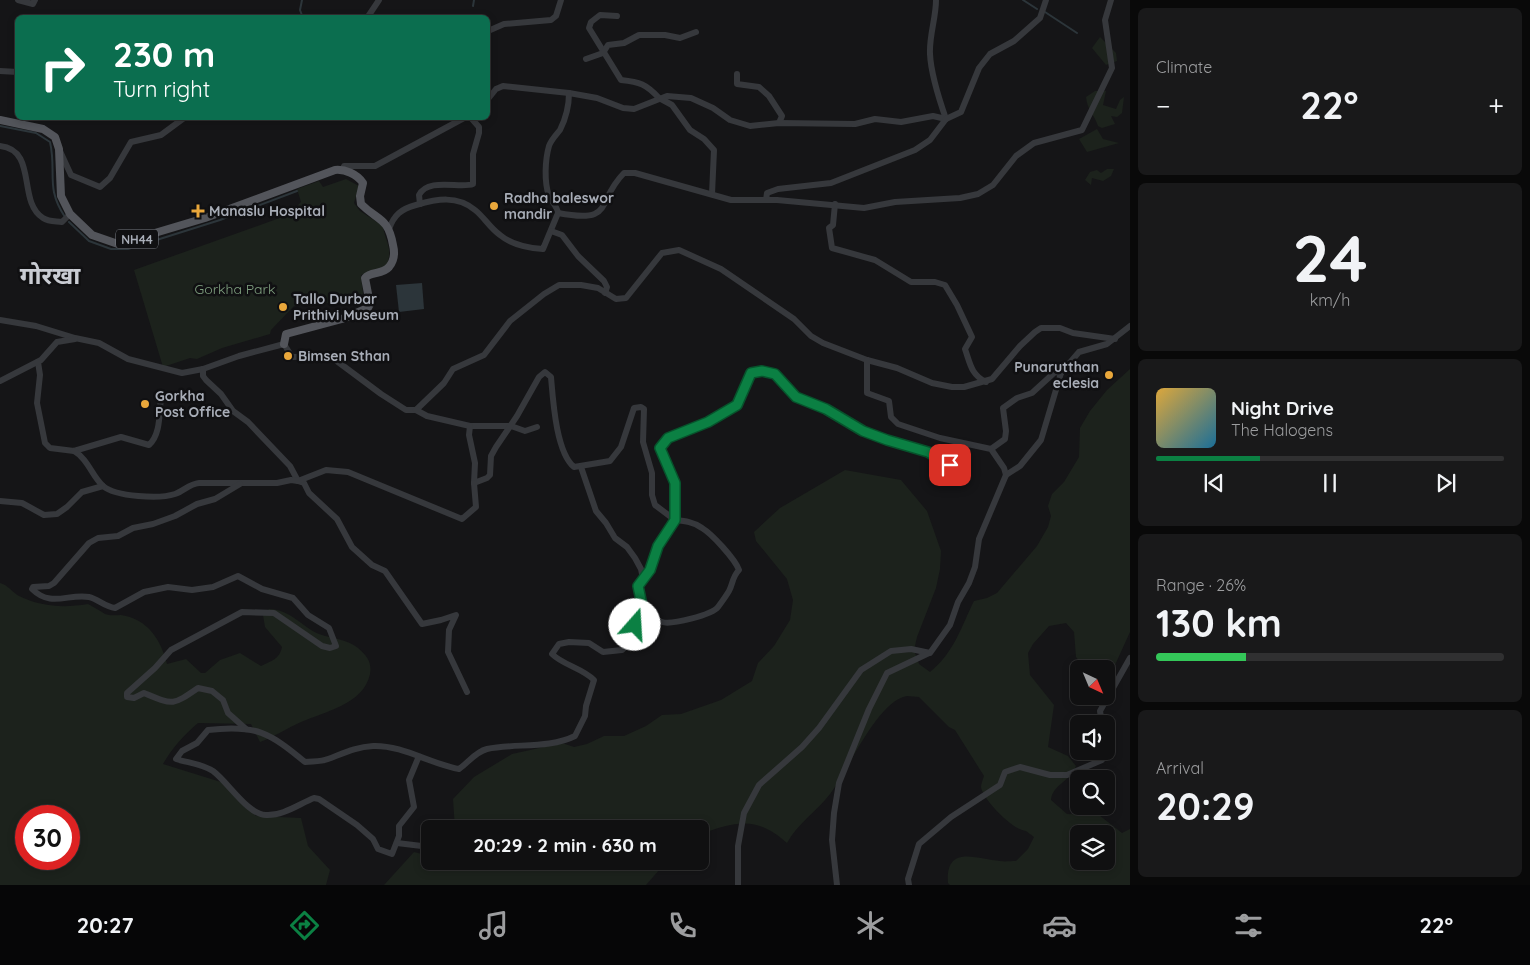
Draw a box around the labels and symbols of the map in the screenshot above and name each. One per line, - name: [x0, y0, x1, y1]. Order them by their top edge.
- place label: Radha baleswor mandir: [504, 189, 614, 223]
- marker: Radha baleswor mandir: [488, 200, 500, 212]
- place label: Manaslu Hospital: [209, 202, 325, 220]
- marker: Manaslu Hospital: [191, 204, 205, 218]
- road number: NH44: [116, 230, 158, 248]
- district label: गोरखा: [20, 260, 81, 290]
- park label: Gorkha Park: [195, 280, 275, 298]
- place label: Tallo Durbar Prithivi Museum: [293, 290, 399, 324]
- marker: Tallo Durbar Prithivi Museum: [277, 301, 289, 313]
- place label: Bimsen Sthan: [298, 347, 390, 365]
- marker: Bimsen Sthan: [282, 350, 294, 362]
- place label: Punarutthan eclesia: [1014, 358, 1099, 392]
- marker: Punarutthan eclesia: [1103, 369, 1115, 381]
- place label: Gorkha Post Office: [155, 387, 230, 421]
- marker: Gorkha Post Office: [139, 398, 151, 410]
- pin: [929, 444, 971, 486]
- position arrow: [608, 598, 660, 650]
- north arrow: [1070, 660, 1115, 705]
- speed limit sign: 30: [15, 805, 80, 870]

